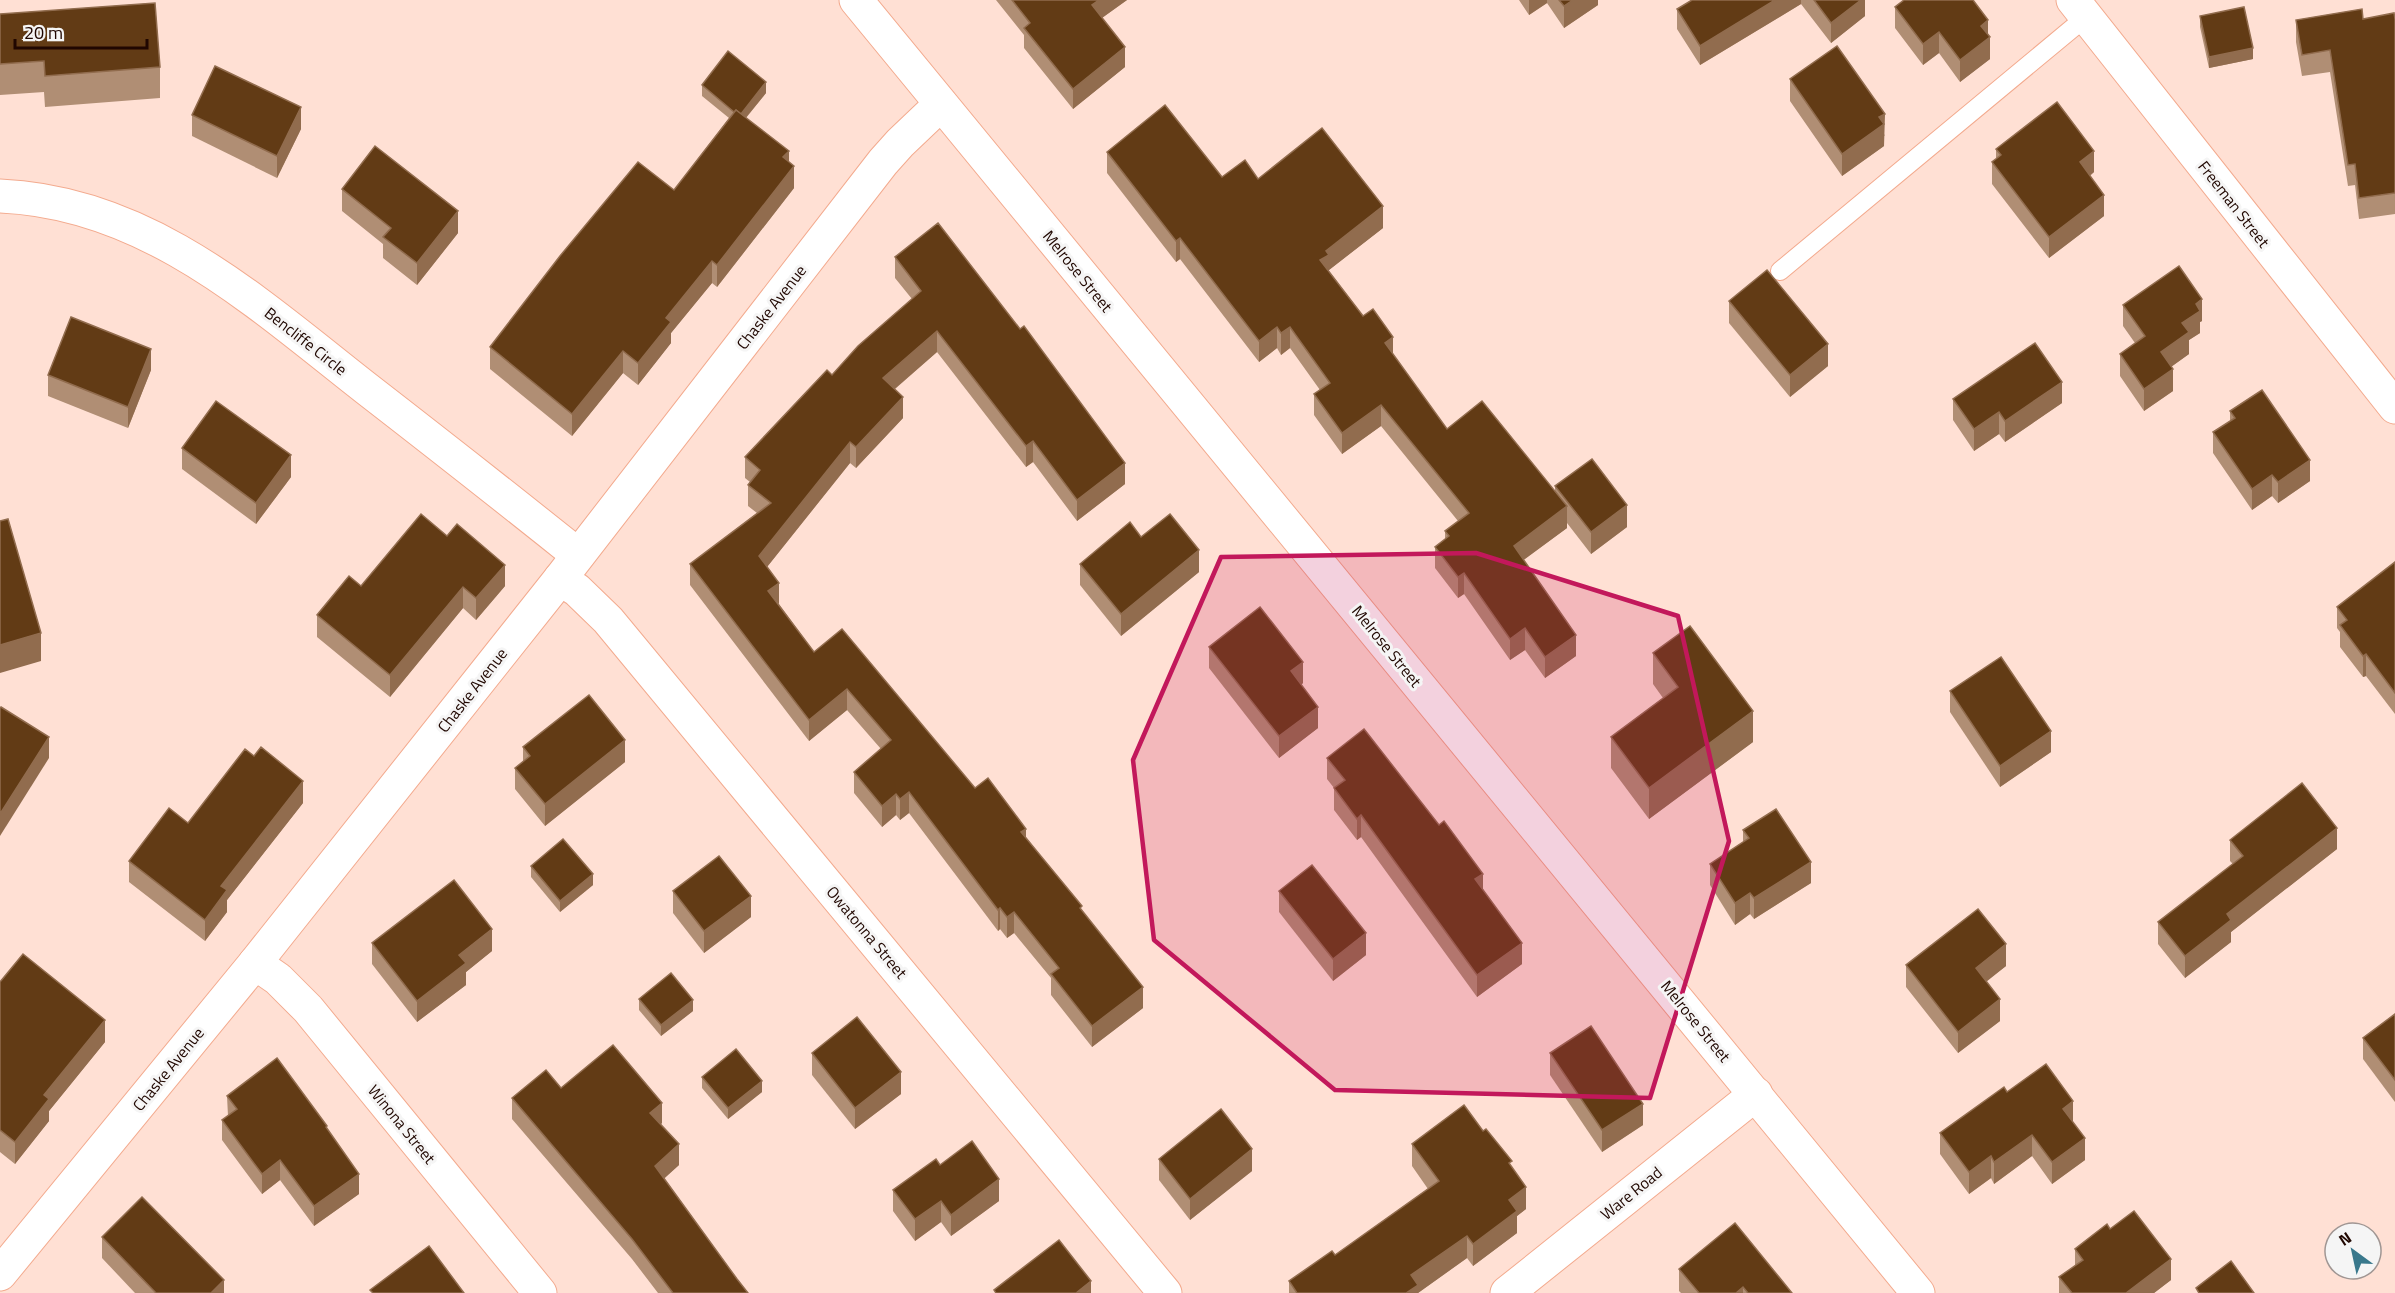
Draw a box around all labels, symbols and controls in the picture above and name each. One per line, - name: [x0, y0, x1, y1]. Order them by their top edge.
- scale bar: [15, 12, 147, 50]
- text: 20 m: [24, 19, 63, 46]
- street label: Freeman Street: [2192, 155, 2276, 253]
- street label: Melrose Street: [1037, 225, 1119, 317]
- street label: Chaske Avenue: [730, 259, 812, 355]
- street label: Bencliffe Circle: [260, 301, 352, 381]
- street label: Melrose Street: [1346, 600, 1428, 692]
- street label: Chaske Avenue: [431, 642, 513, 738]
- street label: Owatonna Street: [821, 880, 913, 984]
- street label: Melrose Street: [1655, 975, 1737, 1067]
- street label: Chaske Avenue: [127, 1022, 209, 1116]
- street label: Winona Street: [362, 1079, 442, 1169]
- street label: Ware Road: [1595, 1161, 1667, 1225]
- north arrow: [2323, 1221, 2383, 1281]
- text: N: [2334, 1225, 2356, 1252]

